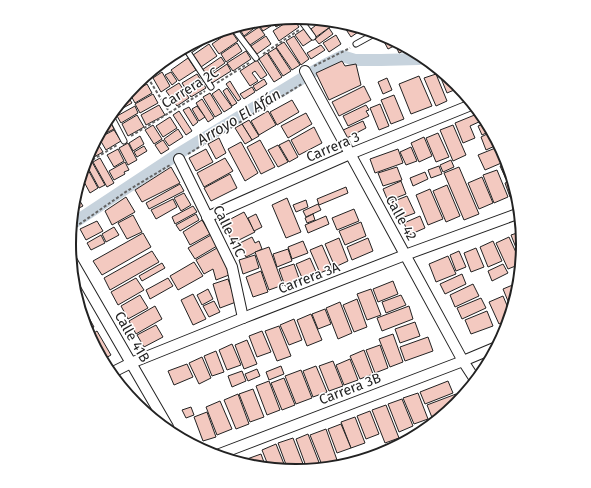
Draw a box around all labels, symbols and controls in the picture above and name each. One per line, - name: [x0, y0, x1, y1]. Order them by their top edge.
- street label: Carrera 2C: [158, 64, 222, 112]
- water label: Arroyo El Afán: [193, 85, 284, 150]
- street label: Carrera 3: [304, 128, 362, 166]
- street label: Calle 42: [382, 193, 420, 243]
- street label: Calle 41C: [209, 202, 249, 260]
- street label: Carrera 3A: [276, 258, 342, 298]
- street label: Calle 41B: [111, 309, 153, 365]
- street label: Carrera 3B: [317, 369, 383, 409]

